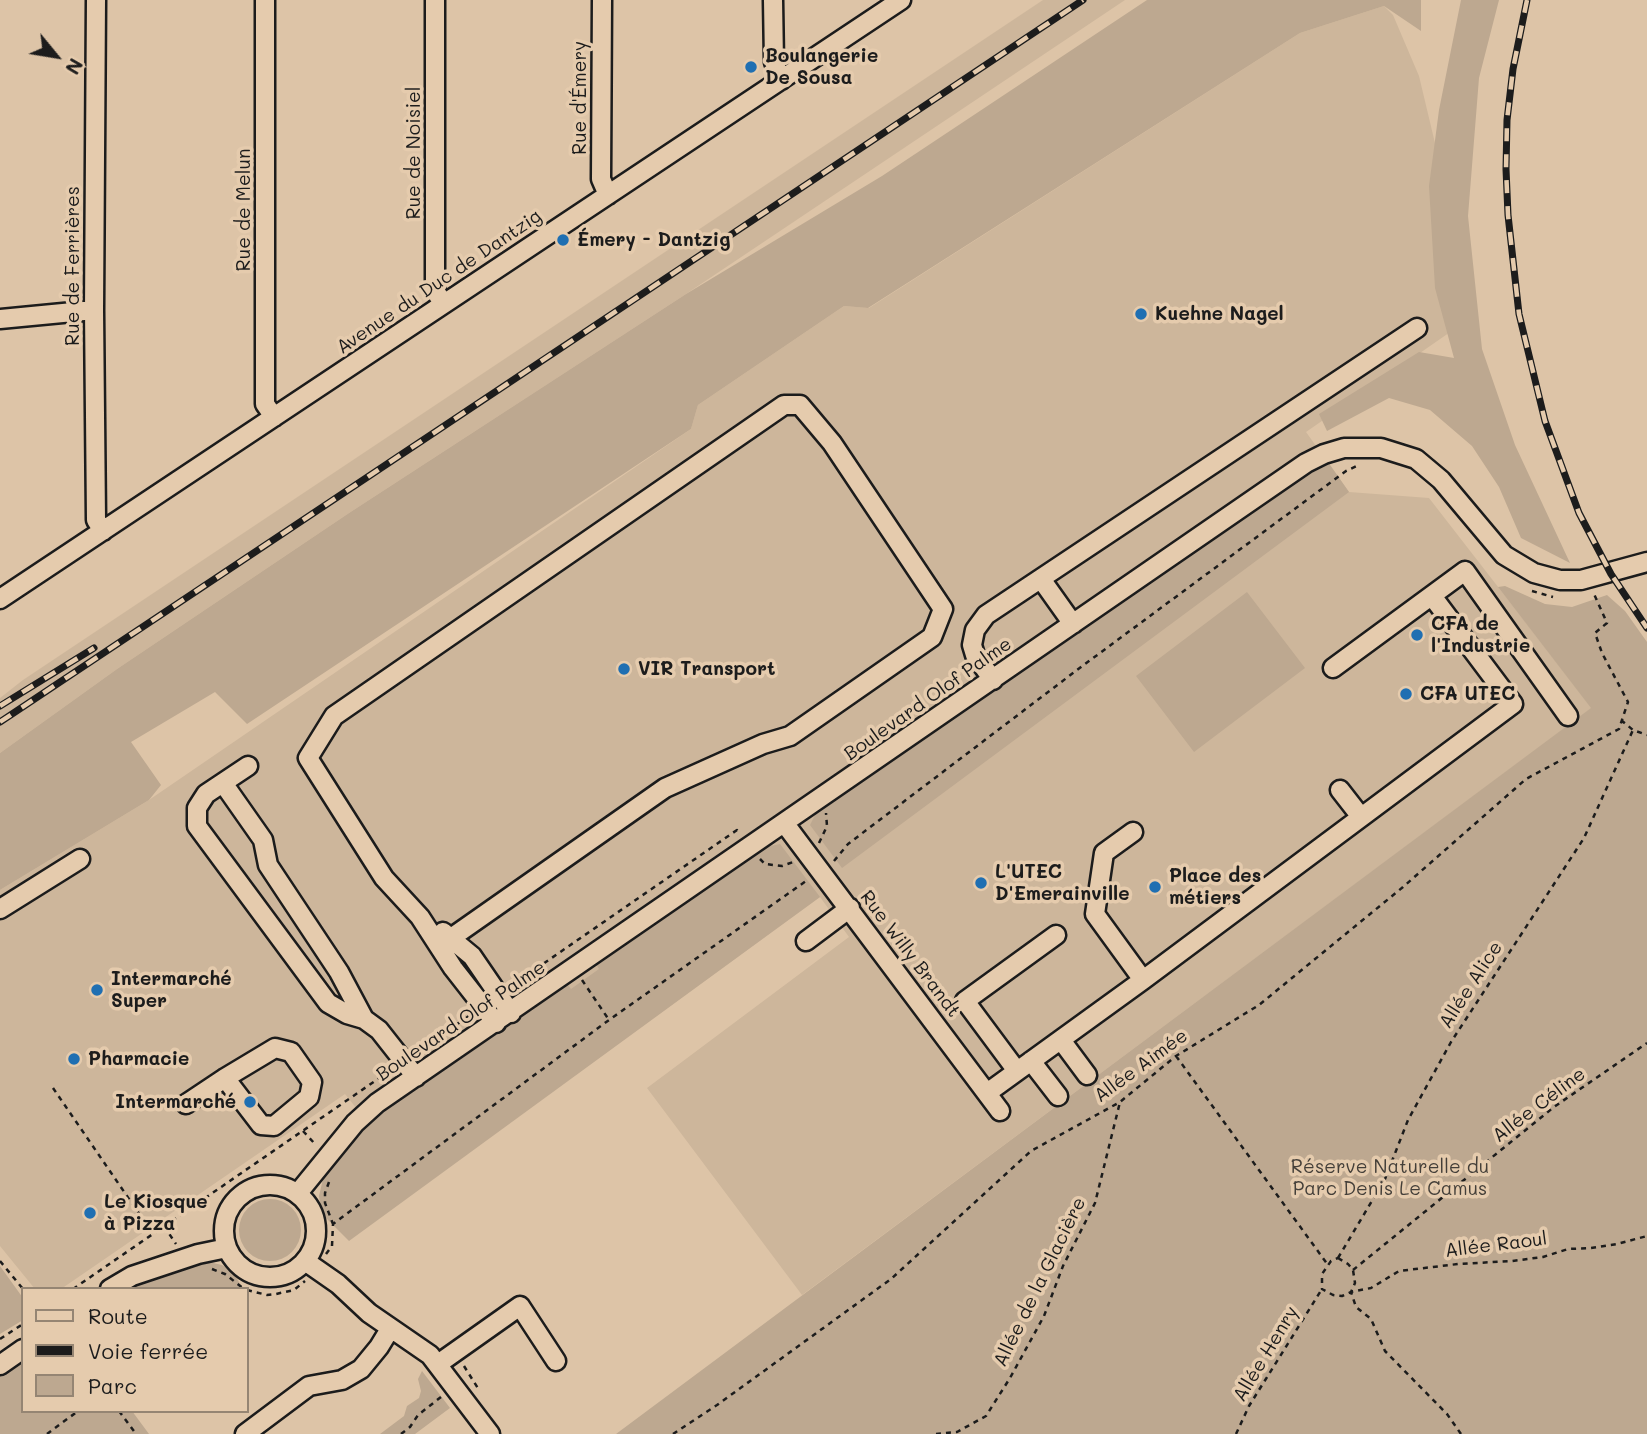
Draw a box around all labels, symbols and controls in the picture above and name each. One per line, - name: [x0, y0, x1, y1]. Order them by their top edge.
- north arrow: [21, 21, 91, 91]
- street label: Rue d'Émery: [569, 41, 591, 155]
- place label: Boulangerie De Sousa: [765, 45, 878, 89]
- text: N: [60, 54, 89, 79]
- marker: Boulangerie De Sousa: [743, 59, 759, 75]
- street label: Rue de Noisiel: [403, 87, 425, 219]
- street label: Rue de Melun: [233, 149, 255, 271]
- street label: Rue de Ferrières: [62, 186, 84, 346]
- street label: Avenue du Duc de Dantzig: [332, 205, 546, 359]
- place label: Émery - Dantzig: [577, 229, 731, 251]
- marker: Émery - Dantzig: [555, 232, 571, 248]
- place label: Kuehne Nagel: [1155, 303, 1284, 325]
- marker: Kuehne Nagel: [1133, 306, 1149, 322]
- place label: CFA de l'Industrie: [1431, 613, 1530, 657]
- marker: CFA de l'Industrie: [1409, 627, 1425, 643]
- street label: Boulevard Olof Palme: [840, 633, 1016, 765]
- place label: VIR Transport: [638, 658, 775, 680]
- marker: VIR Transport: [616, 661, 632, 677]
- place label: CFA UTEC: [1420, 683, 1515, 705]
- marker: CFA UTEC: [1398, 686, 1414, 702]
- place label: L'UTEC D'Emerainville: [995, 861, 1129, 905]
- place label: Place des métiers: [1169, 865, 1261, 909]
- marker: L'UTEC D'Emerainville: [973, 875, 989, 891]
- marker: Place des métiers: [1147, 879, 1163, 895]
- street label: Rue Willy Brandt: [855, 886, 965, 1022]
- street label: Allée Alice: [1434, 937, 1508, 1033]
- street label: Boulevard Olof Palme: [372, 956, 550, 1086]
- place label: Intermarché Super: [111, 968, 232, 1012]
- marker: Intermarché Super: [89, 982, 105, 998]
- street label: Allée Aimée: [1090, 1024, 1192, 1108]
- place label: Pharmacie: [88, 1048, 189, 1070]
- marker: Pharmacie: [66, 1051, 82, 1067]
- street label: Allée Céline: [1488, 1063, 1590, 1147]
- place label: Intermarché: [115, 1091, 236, 1113]
- marker: Intermarché: [242, 1094, 258, 1110]
- park label: Réserve Naturelle du Parc Denis Le Camus: [1291, 1156, 1489, 1200]
- place label: Le Kiosque à Pizza: [104, 1191, 208, 1235]
- street label: Allée de la Glacière: [989, 1194, 1091, 1370]
- marker: Le Kiosque à Pizza: [82, 1205, 98, 1221]
- street label: Allée Raoul: [1444, 1227, 1548, 1263]
- legend: [21, 1287, 248, 1413]
- text: Route: [88, 1302, 148, 1329]
- street label: Allée Henry: [1229, 1302, 1303, 1406]
- text: Voie ferrée: [88, 1337, 208, 1364]
- text: Parc: [88, 1372, 137, 1399]

